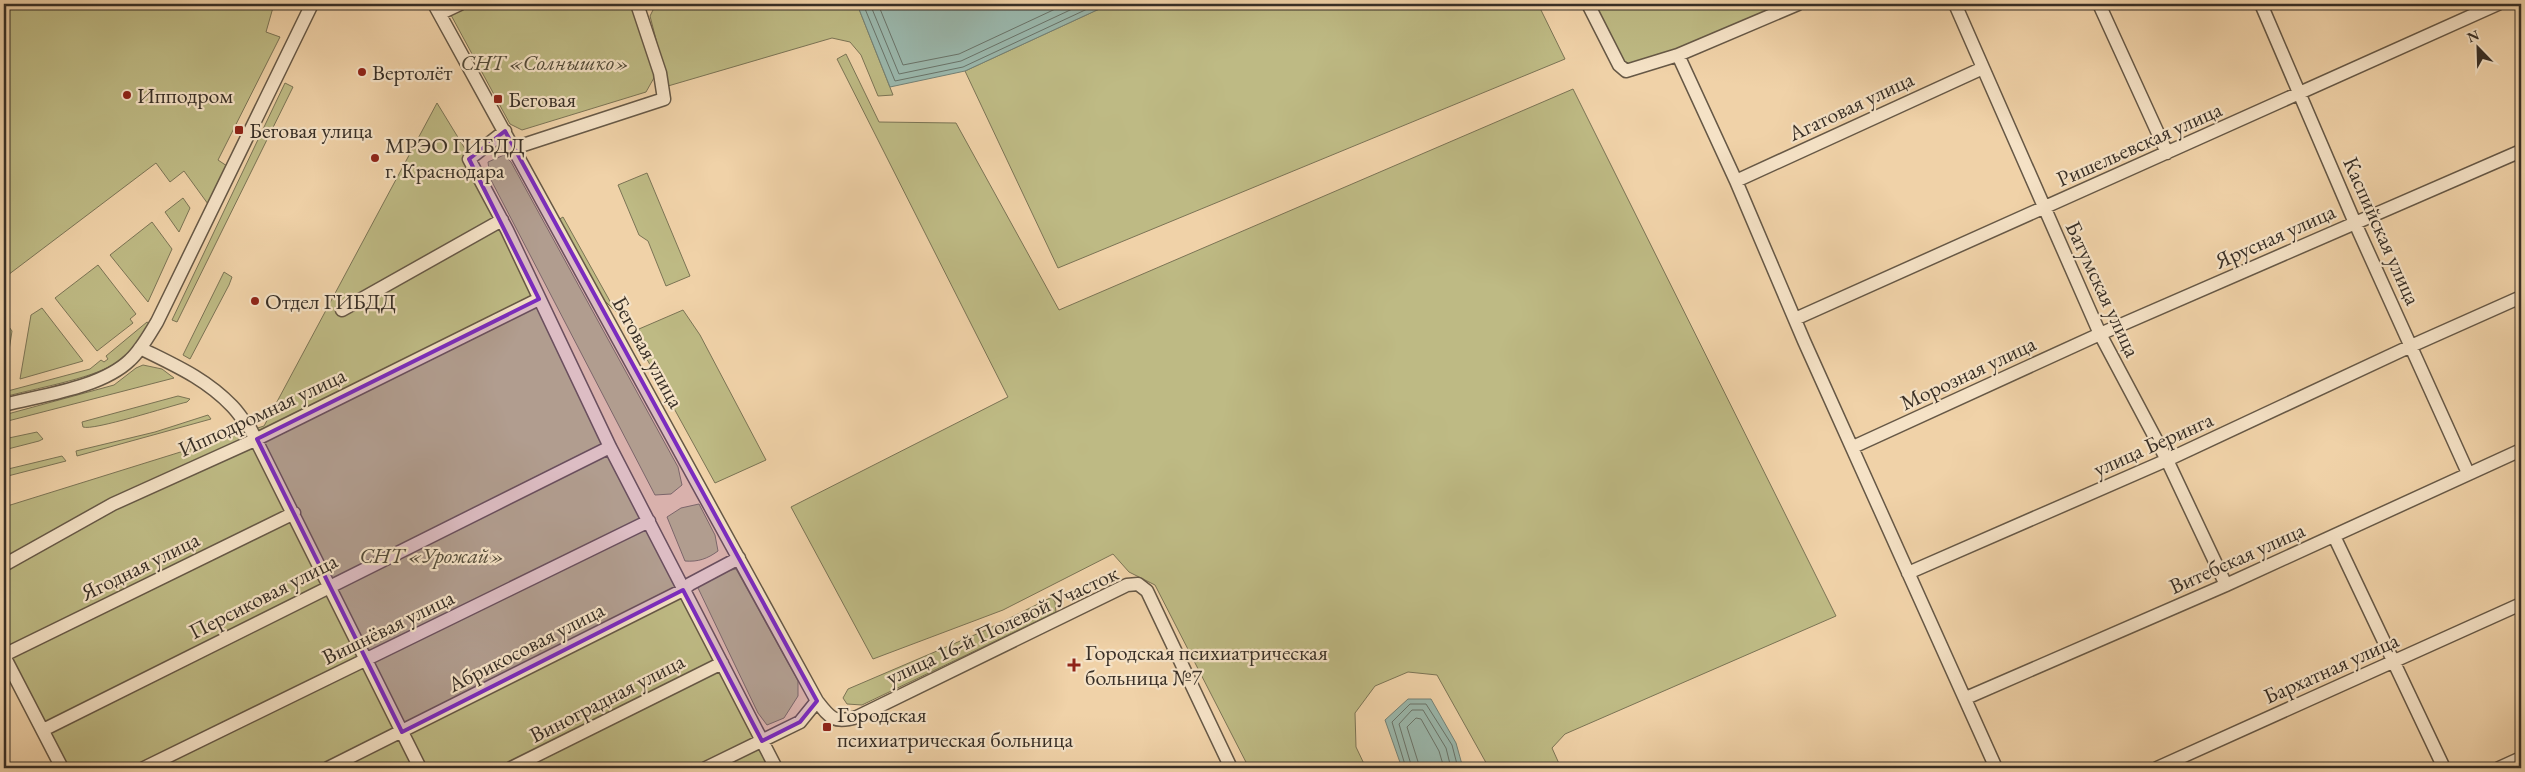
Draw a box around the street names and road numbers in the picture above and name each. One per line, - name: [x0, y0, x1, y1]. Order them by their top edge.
- street label: Агатовая улица: [1783, 64, 1919, 148]
- street label: Ришельевская улица: [2052, 94, 2226, 193]
- street label: Каспийская улица: [2336, 152, 2428, 310]
- street label: Ярусная улица: [2209, 196, 2340, 276]
- street label: Батумская улица: [2059, 216, 2147, 362]
- street label: Беговая улица: [605, 291, 691, 413]
- street label: Морозная улица: [1895, 329, 2041, 417]
- street label: Ипподромная улица: [173, 360, 351, 464]
- street label: улица Беринга: [2088, 405, 2218, 483]
- street label: Витебская улица: [2165, 515, 2310, 601]
- street label: Ягодная улица: [75, 525, 204, 608]
- street label: Персиковая улица: [184, 546, 342, 646]
- street label: улица 16-й Полевой Участок: [881, 558, 1123, 692]
- street label: Вишнёвая улица: [317, 582, 459, 671]
- street label: Абрикосовая улица: [442, 595, 609, 699]
- street label: Бархатная улица: [2259, 625, 2403, 711]
- street label: Виноградная улица: [525, 646, 690, 750]

